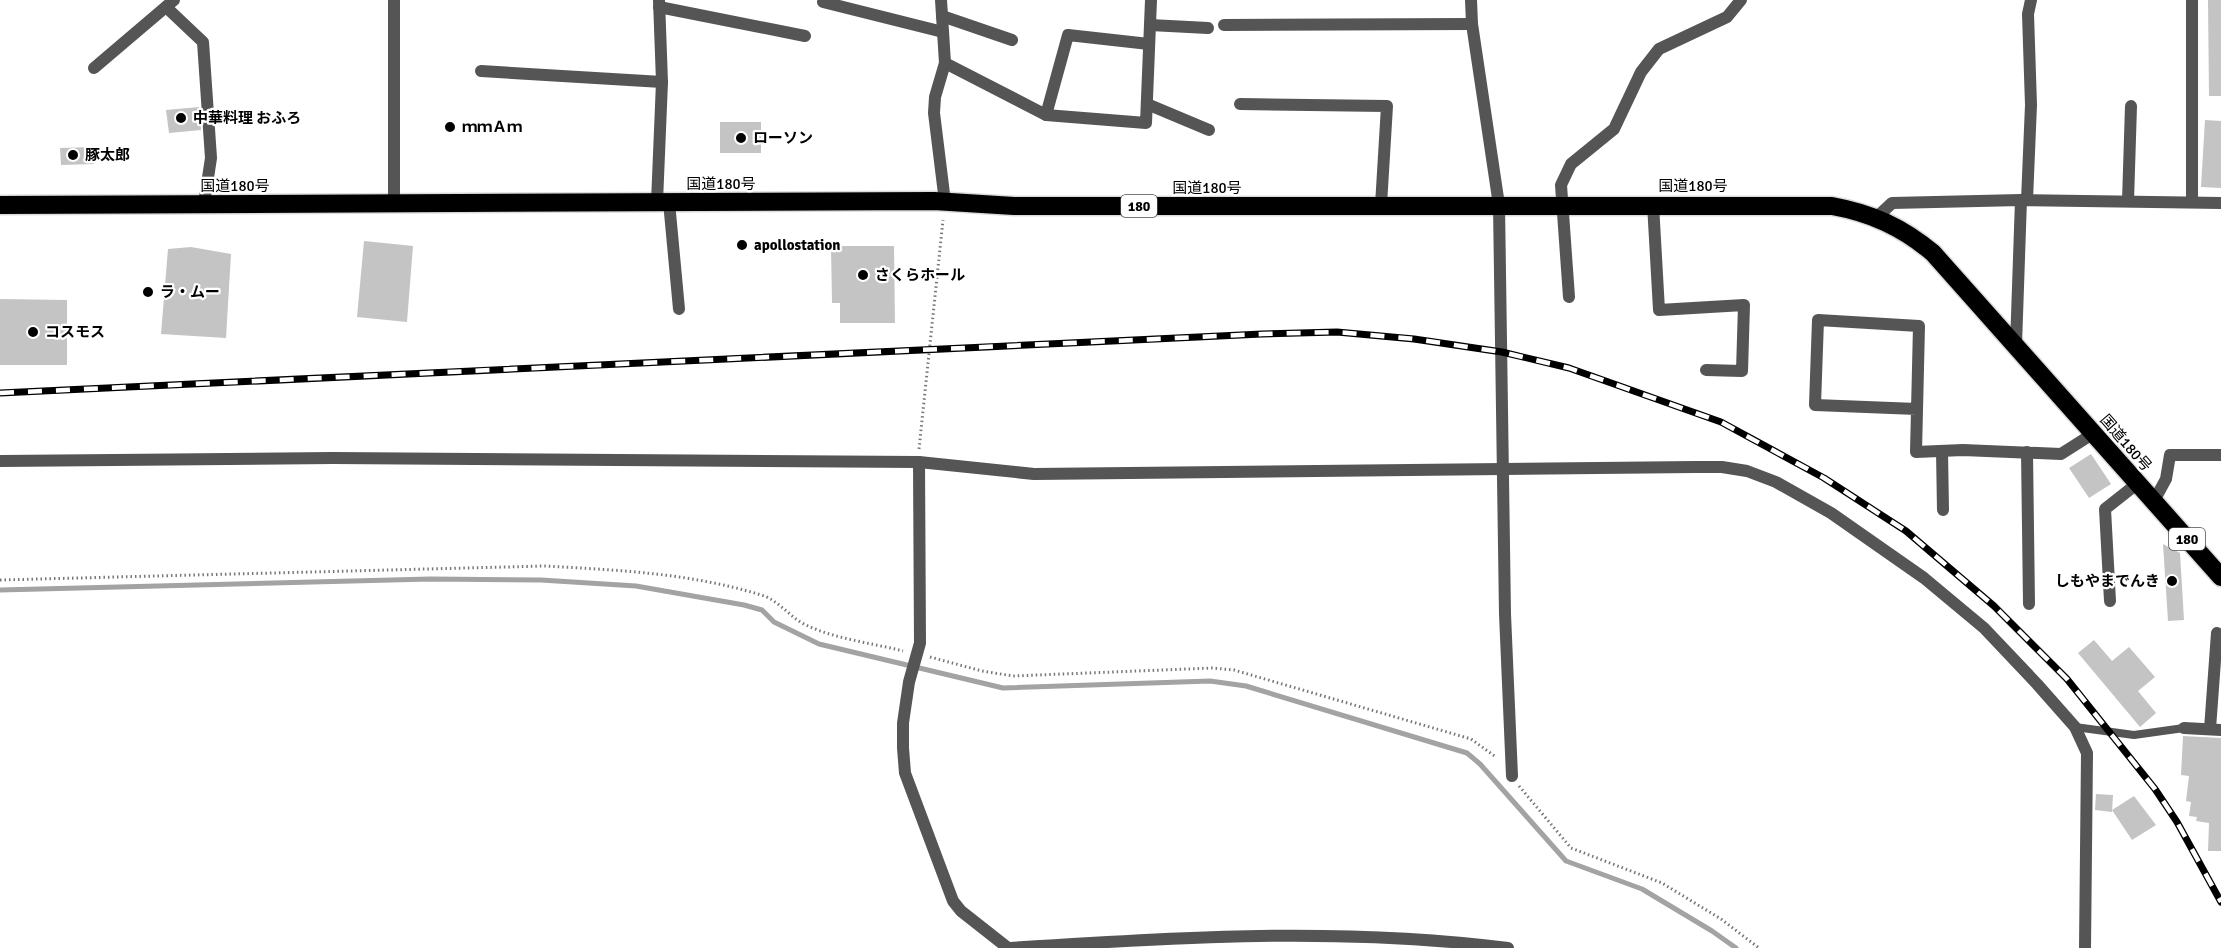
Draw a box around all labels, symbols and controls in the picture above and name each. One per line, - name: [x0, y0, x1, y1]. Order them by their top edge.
- place label: 中華料理 おふろ: [193, 109, 301, 127]
- marker: 中華料理 おふろ: [174, 111, 188, 125]
- place label: ｍｍＡｍ: [462, 118, 522, 136]
- marker: ｍｍＡｍ: [443, 120, 457, 134]
- place label: ローソン: [753, 129, 813, 147]
- marker: ローソン: [734, 131, 748, 145]
- place label: 豚太郎: [85, 146, 130, 164]
- marker: 豚太郎: [66, 148, 80, 162]
- street label: 国道180号: [686, 175, 756, 193]
- street label: 国道180号: [200, 177, 270, 195]
- street label: 国道180号: [1658, 177, 1728, 195]
- street label: 国道180号: [1172, 179, 1242, 197]
- road number: 180: [1121, 195, 1157, 217]
- place label: apollostation: [754, 236, 841, 254]
- marker: apollostation: [735, 238, 749, 252]
- place label: さくらホール: [875, 266, 965, 284]
- marker: さくらホール: [856, 268, 870, 282]
- place label: ラ・ムー: [160, 283, 220, 301]
- marker: ラ・ムー: [141, 285, 155, 299]
- place label: コスモス: [45, 323, 105, 341]
- marker: コスモス: [26, 325, 40, 339]
- street label: 国道180号: [2096, 411, 2156, 475]
- road number: 180: [2169, 528, 2205, 550]
- place label: しもやまでんき: [2055, 572, 2160, 590]
- marker: しもやまでんき: [2165, 574, 2179, 588]

